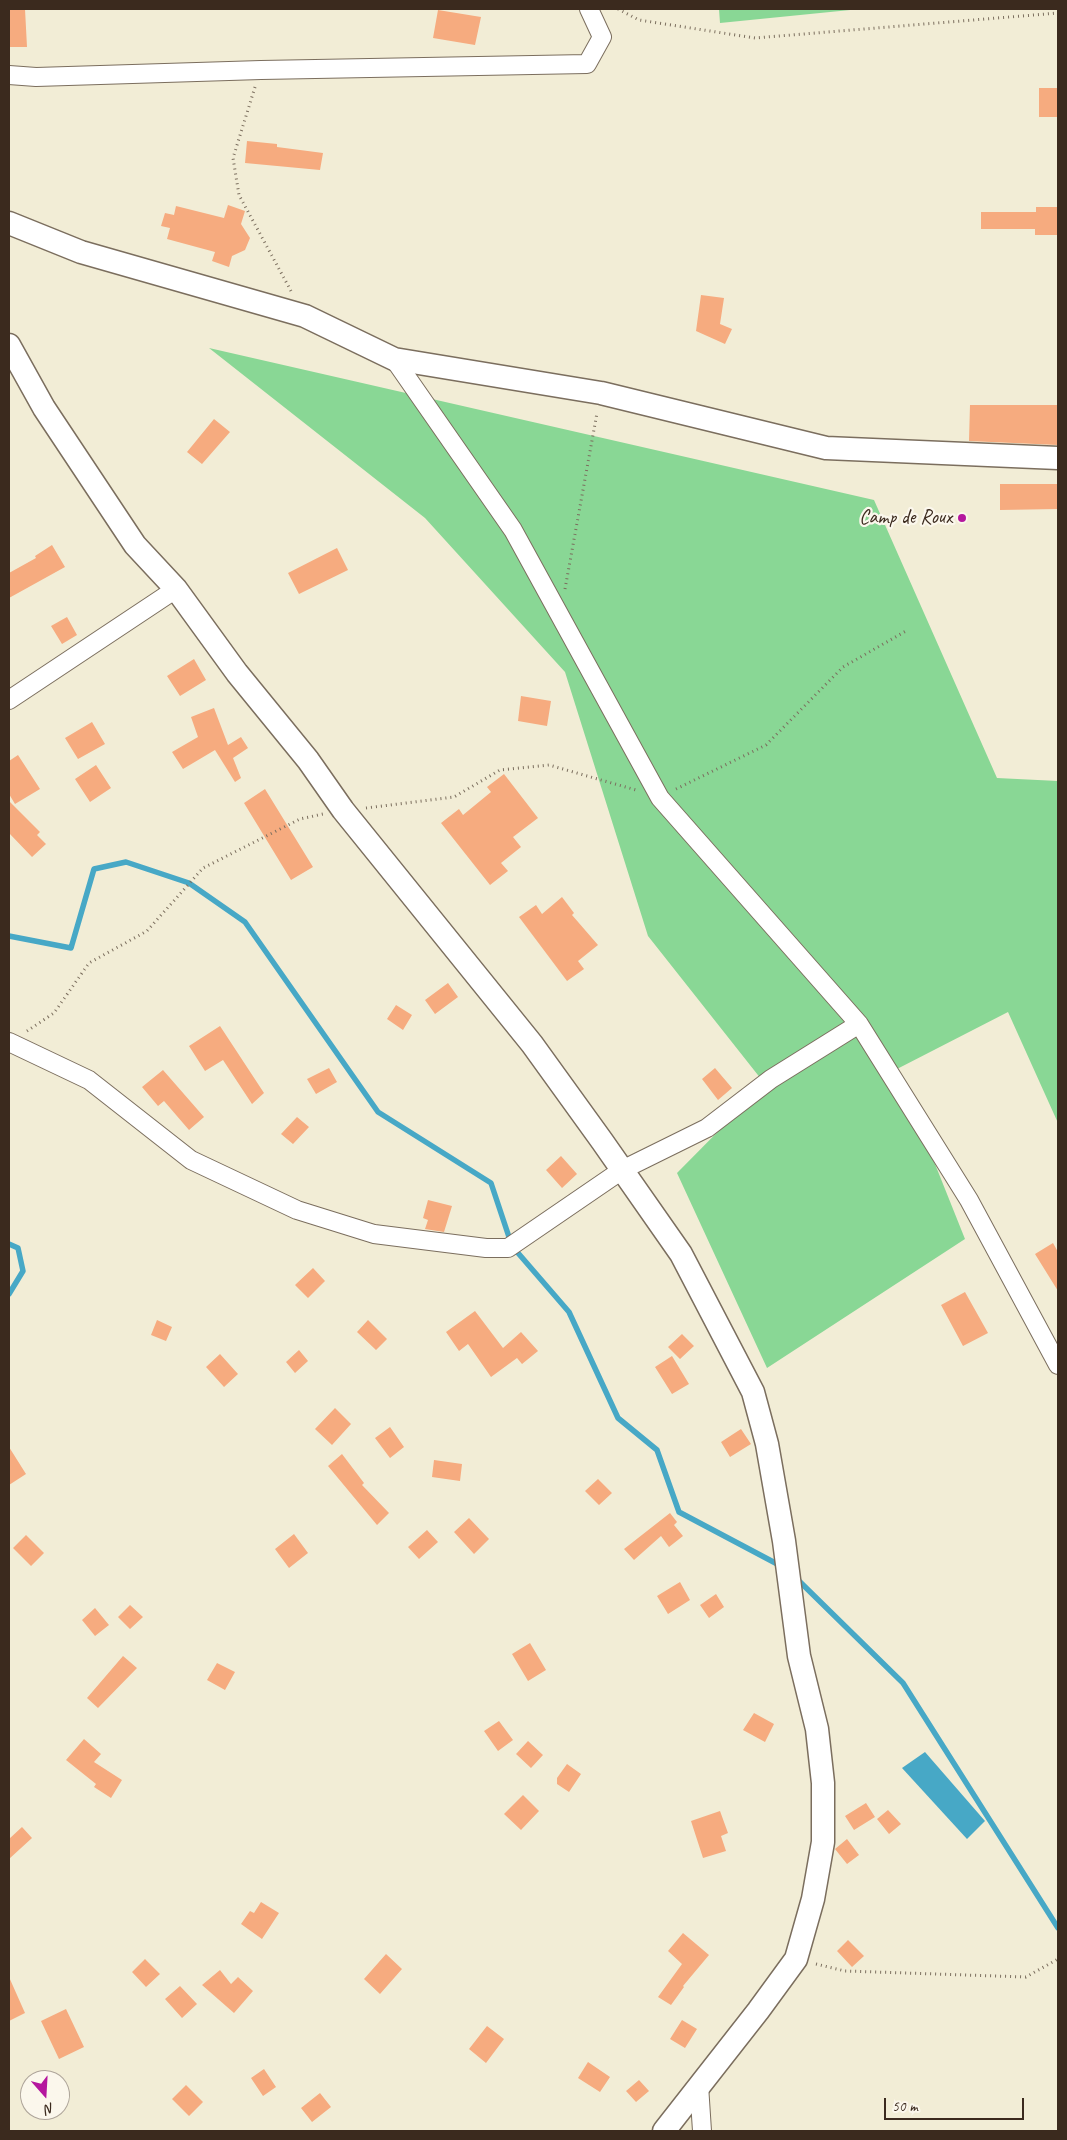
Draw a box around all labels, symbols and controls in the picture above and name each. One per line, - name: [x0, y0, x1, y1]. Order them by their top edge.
- place label: Camp de Roux: [859, 506, 952, 530]
- marker: Camp de Roux: [956, 512, 968, 524]
- north arrow: [20, 2070, 70, 2120]
- scale bar: [887, 2088, 1027, 2120]
- text: 50 m: [892, 2097, 918, 2116]
- text: N: [43, 2099, 57, 2118]

